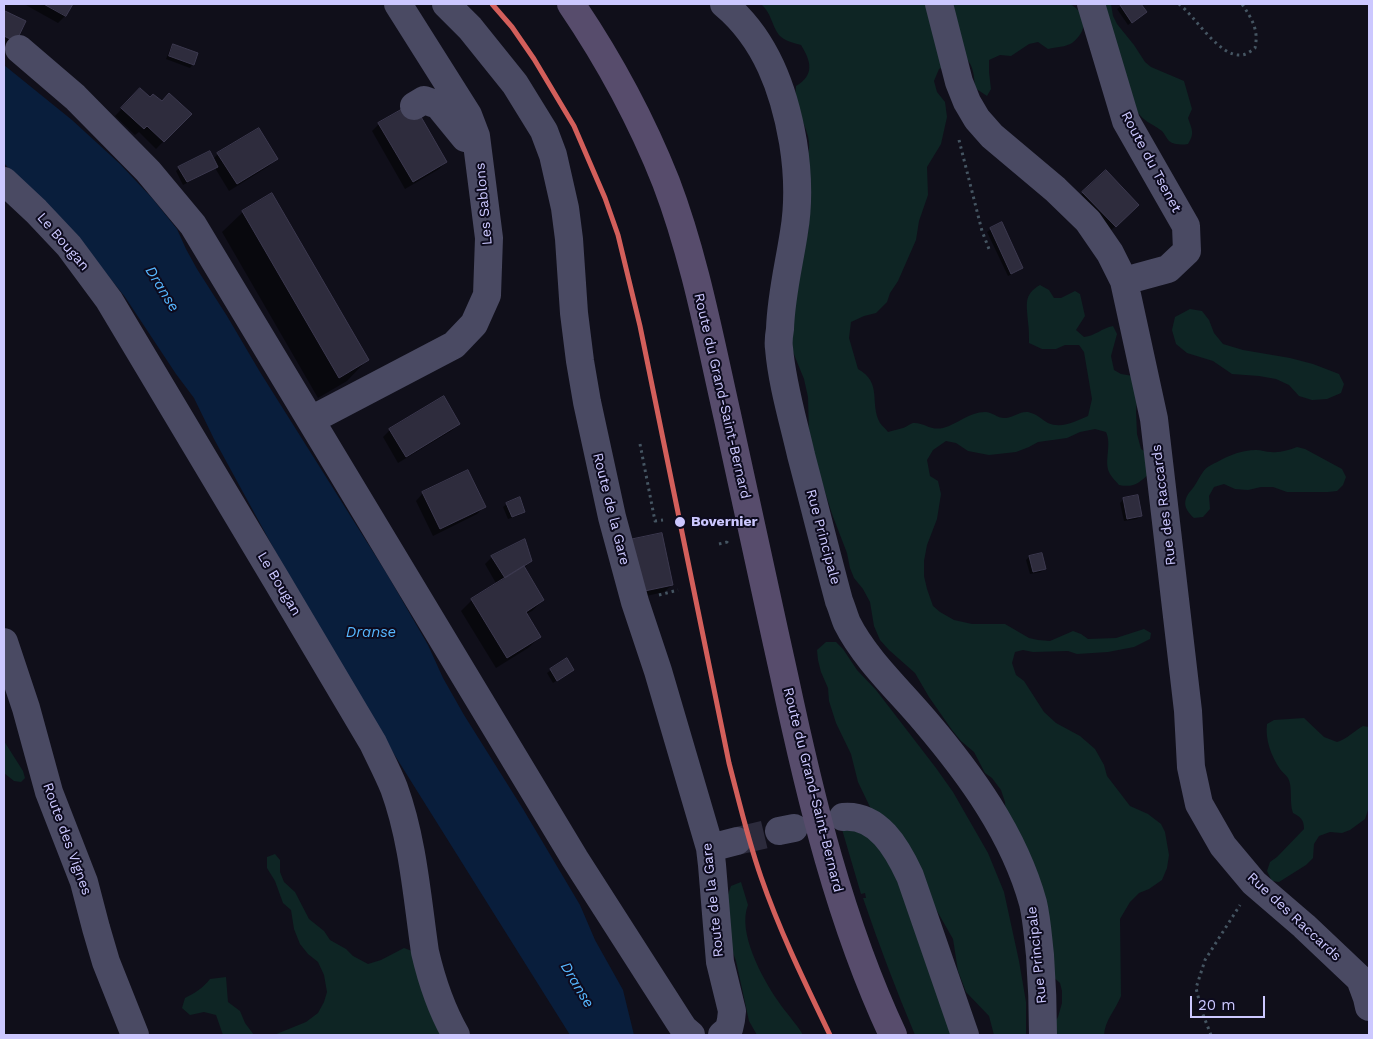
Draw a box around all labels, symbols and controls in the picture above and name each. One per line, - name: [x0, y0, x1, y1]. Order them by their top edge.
- street label: Route du Tsenet: [1117, 109, 1185, 215]
- street label: Les Sablons: [472, 162, 496, 246]
- street label: Le Bougan: [33, 210, 93, 274]
- water label: Dranse: [141, 263, 183, 315]
- street label: Route du Grand-Saint-Bernard: [690, 292, 754, 500]
- street label: Rue des Raccards: [1148, 443, 1180, 567]
- street label: Route de la Gare: [589, 451, 633, 567]
- street label: Rue Principale: [802, 488, 844, 586]
- place label: Bovernier: [691, 514, 758, 530]
- marker: Bovernier: [673, 515, 687, 529]
- street label: Le Bougan: [253, 549, 305, 619]
- water label: Dranse: [346, 624, 396, 642]
- street label: Route du Grand-Saint-Bernard: [779, 686, 847, 894]
- street label: Route des Vignes: [39, 781, 95, 897]
- street label: Route de la Gare: [699, 842, 727, 958]
- street label: Rue des Raccards: [1244, 869, 1344, 965]
- street label: Rue Principale: [1024, 905, 1050, 1005]
- water label: Dranse: [556, 959, 598, 1011]
- scale bar: [1193, 986, 1268, 1018]
- text: 20 m: [1198, 996, 1236, 1014]

